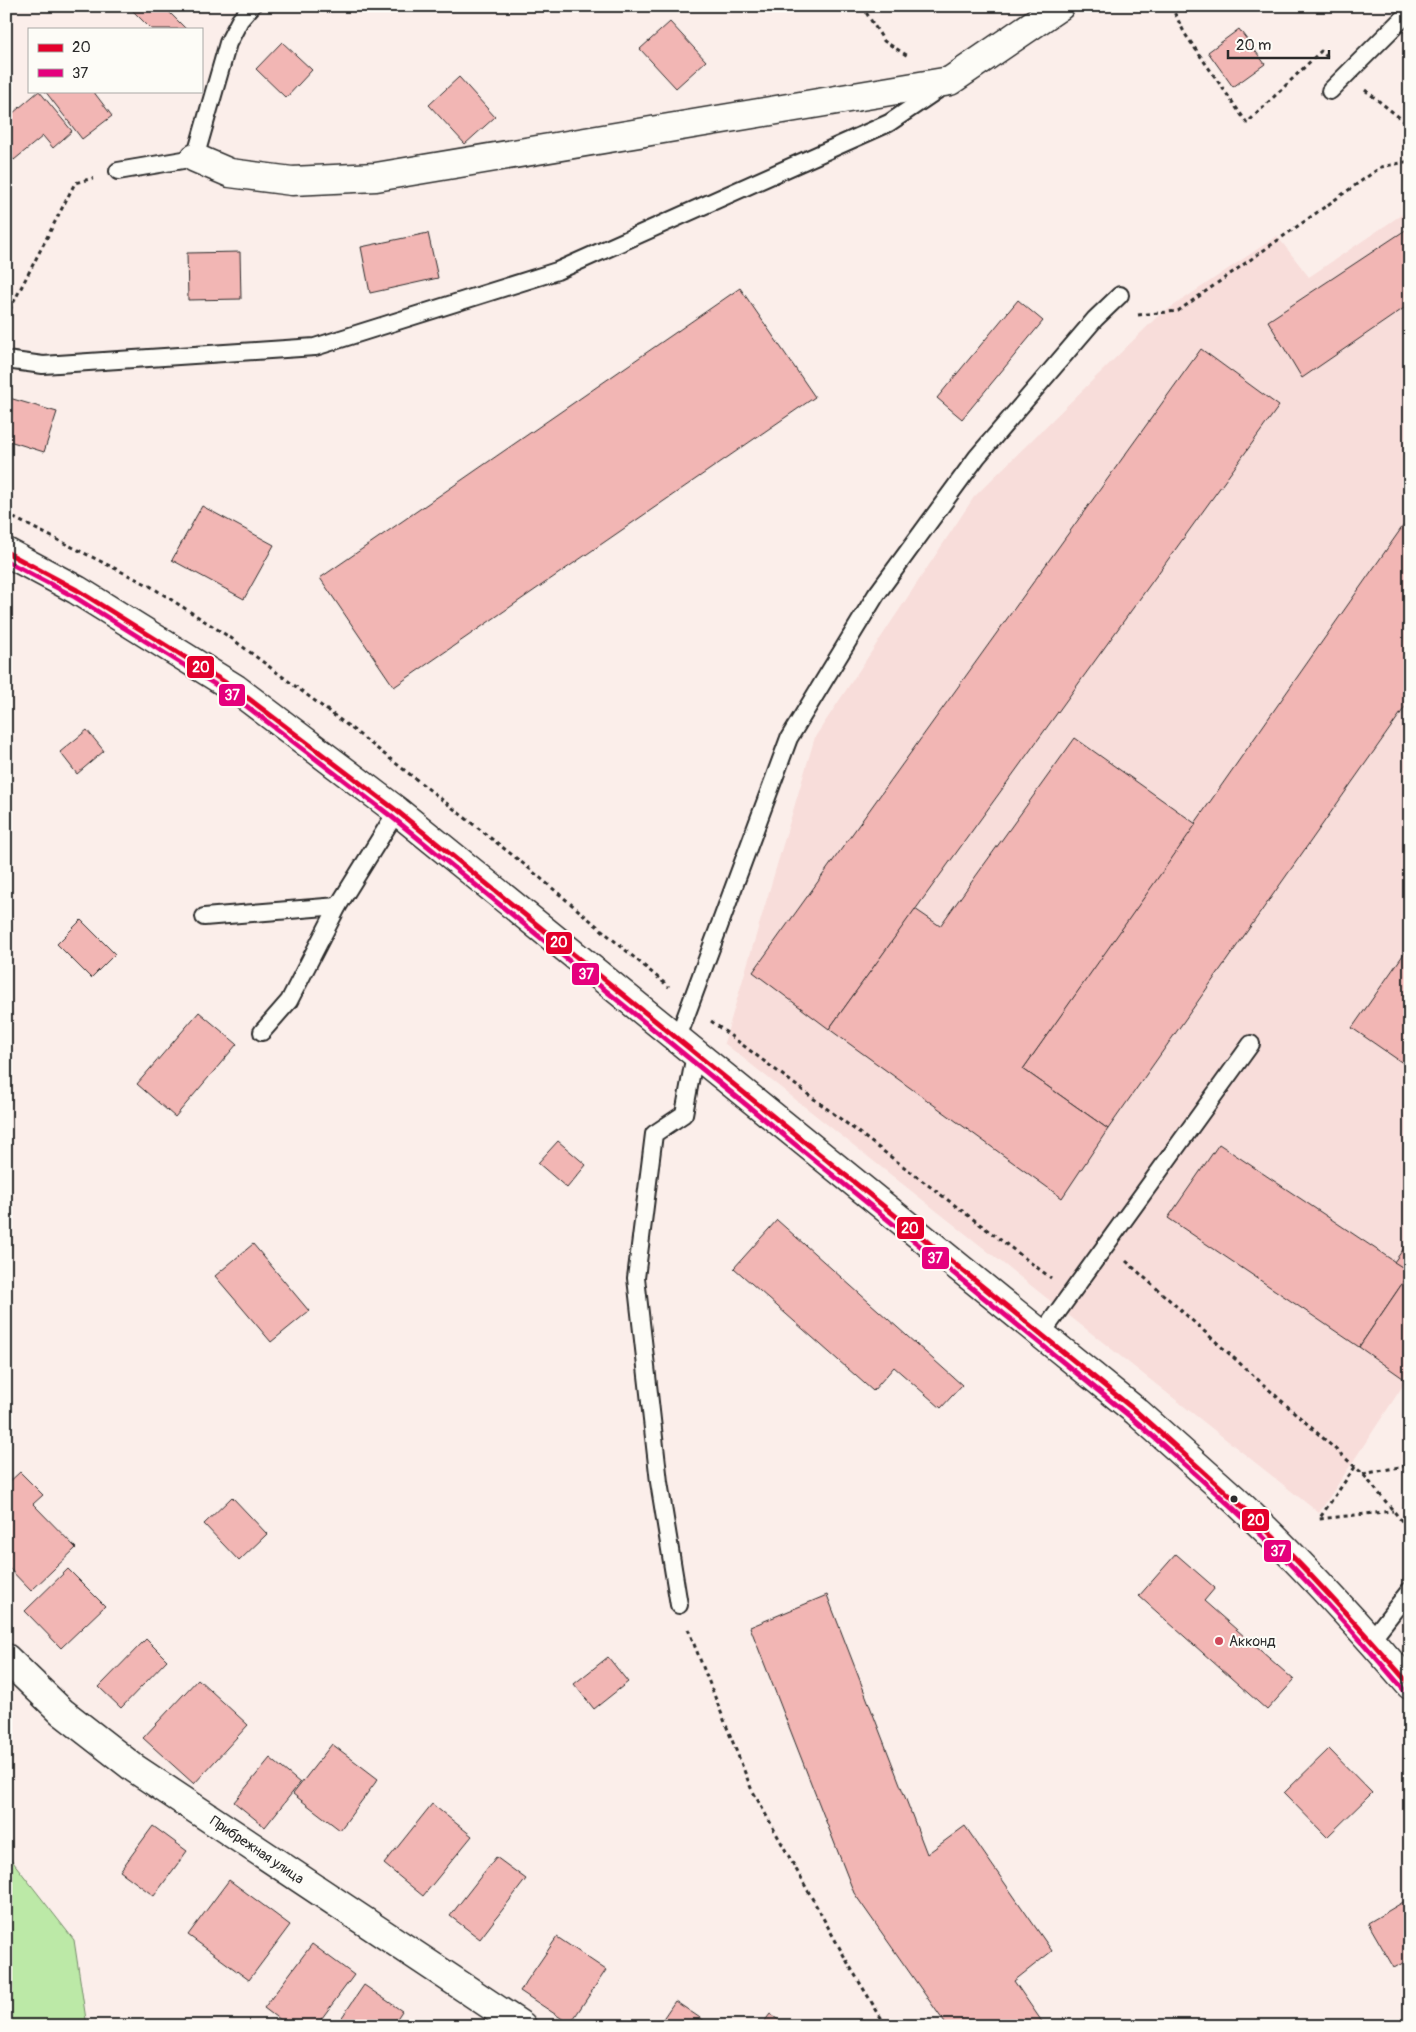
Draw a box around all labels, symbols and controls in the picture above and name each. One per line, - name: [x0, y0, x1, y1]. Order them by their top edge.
- legend: [28, 28, 202, 92]
- scale bar: [1228, 28, 1330, 60]
- text: 20 m: [1236, 36, 1271, 55]
- text: 20: [72, 38, 91, 57]
- text: 37: [72, 64, 88, 83]
- line badge: 20: [186, 655, 215, 679]
- text: 20: [192, 659, 210, 676]
- line badge: 37: [218, 683, 246, 707]
- text: 37: [224, 687, 240, 704]
- line badge: 20: [545, 931, 573, 955]
- text: 20: [550, 934, 568, 951]
- line badge: 37: [571, 962, 600, 986]
- text: 37: [578, 966, 594, 983]
- line badge: 20: [896, 1216, 925, 1240]
- text: 20: [901, 1220, 919, 1237]
- line badge: 37: [921, 1246, 950, 1270]
- text: 37: [927, 1250, 943, 1267]
- unlabelled marker: [1229, 1494, 1239, 1504]
- line badge: 20: [1241, 1508, 1270, 1532]
- text: 20: [1247, 1512, 1265, 1529]
- line badge: 37: [1263, 1539, 1292, 1563]
- text: 37: [1270, 1543, 1286, 1560]
- place label: Акконд: [1229, 1633, 1276, 1650]
- marker: Акконд: [1213, 1635, 1225, 1647]
- street label: Прибрежная улица: [207, 1812, 307, 1888]

